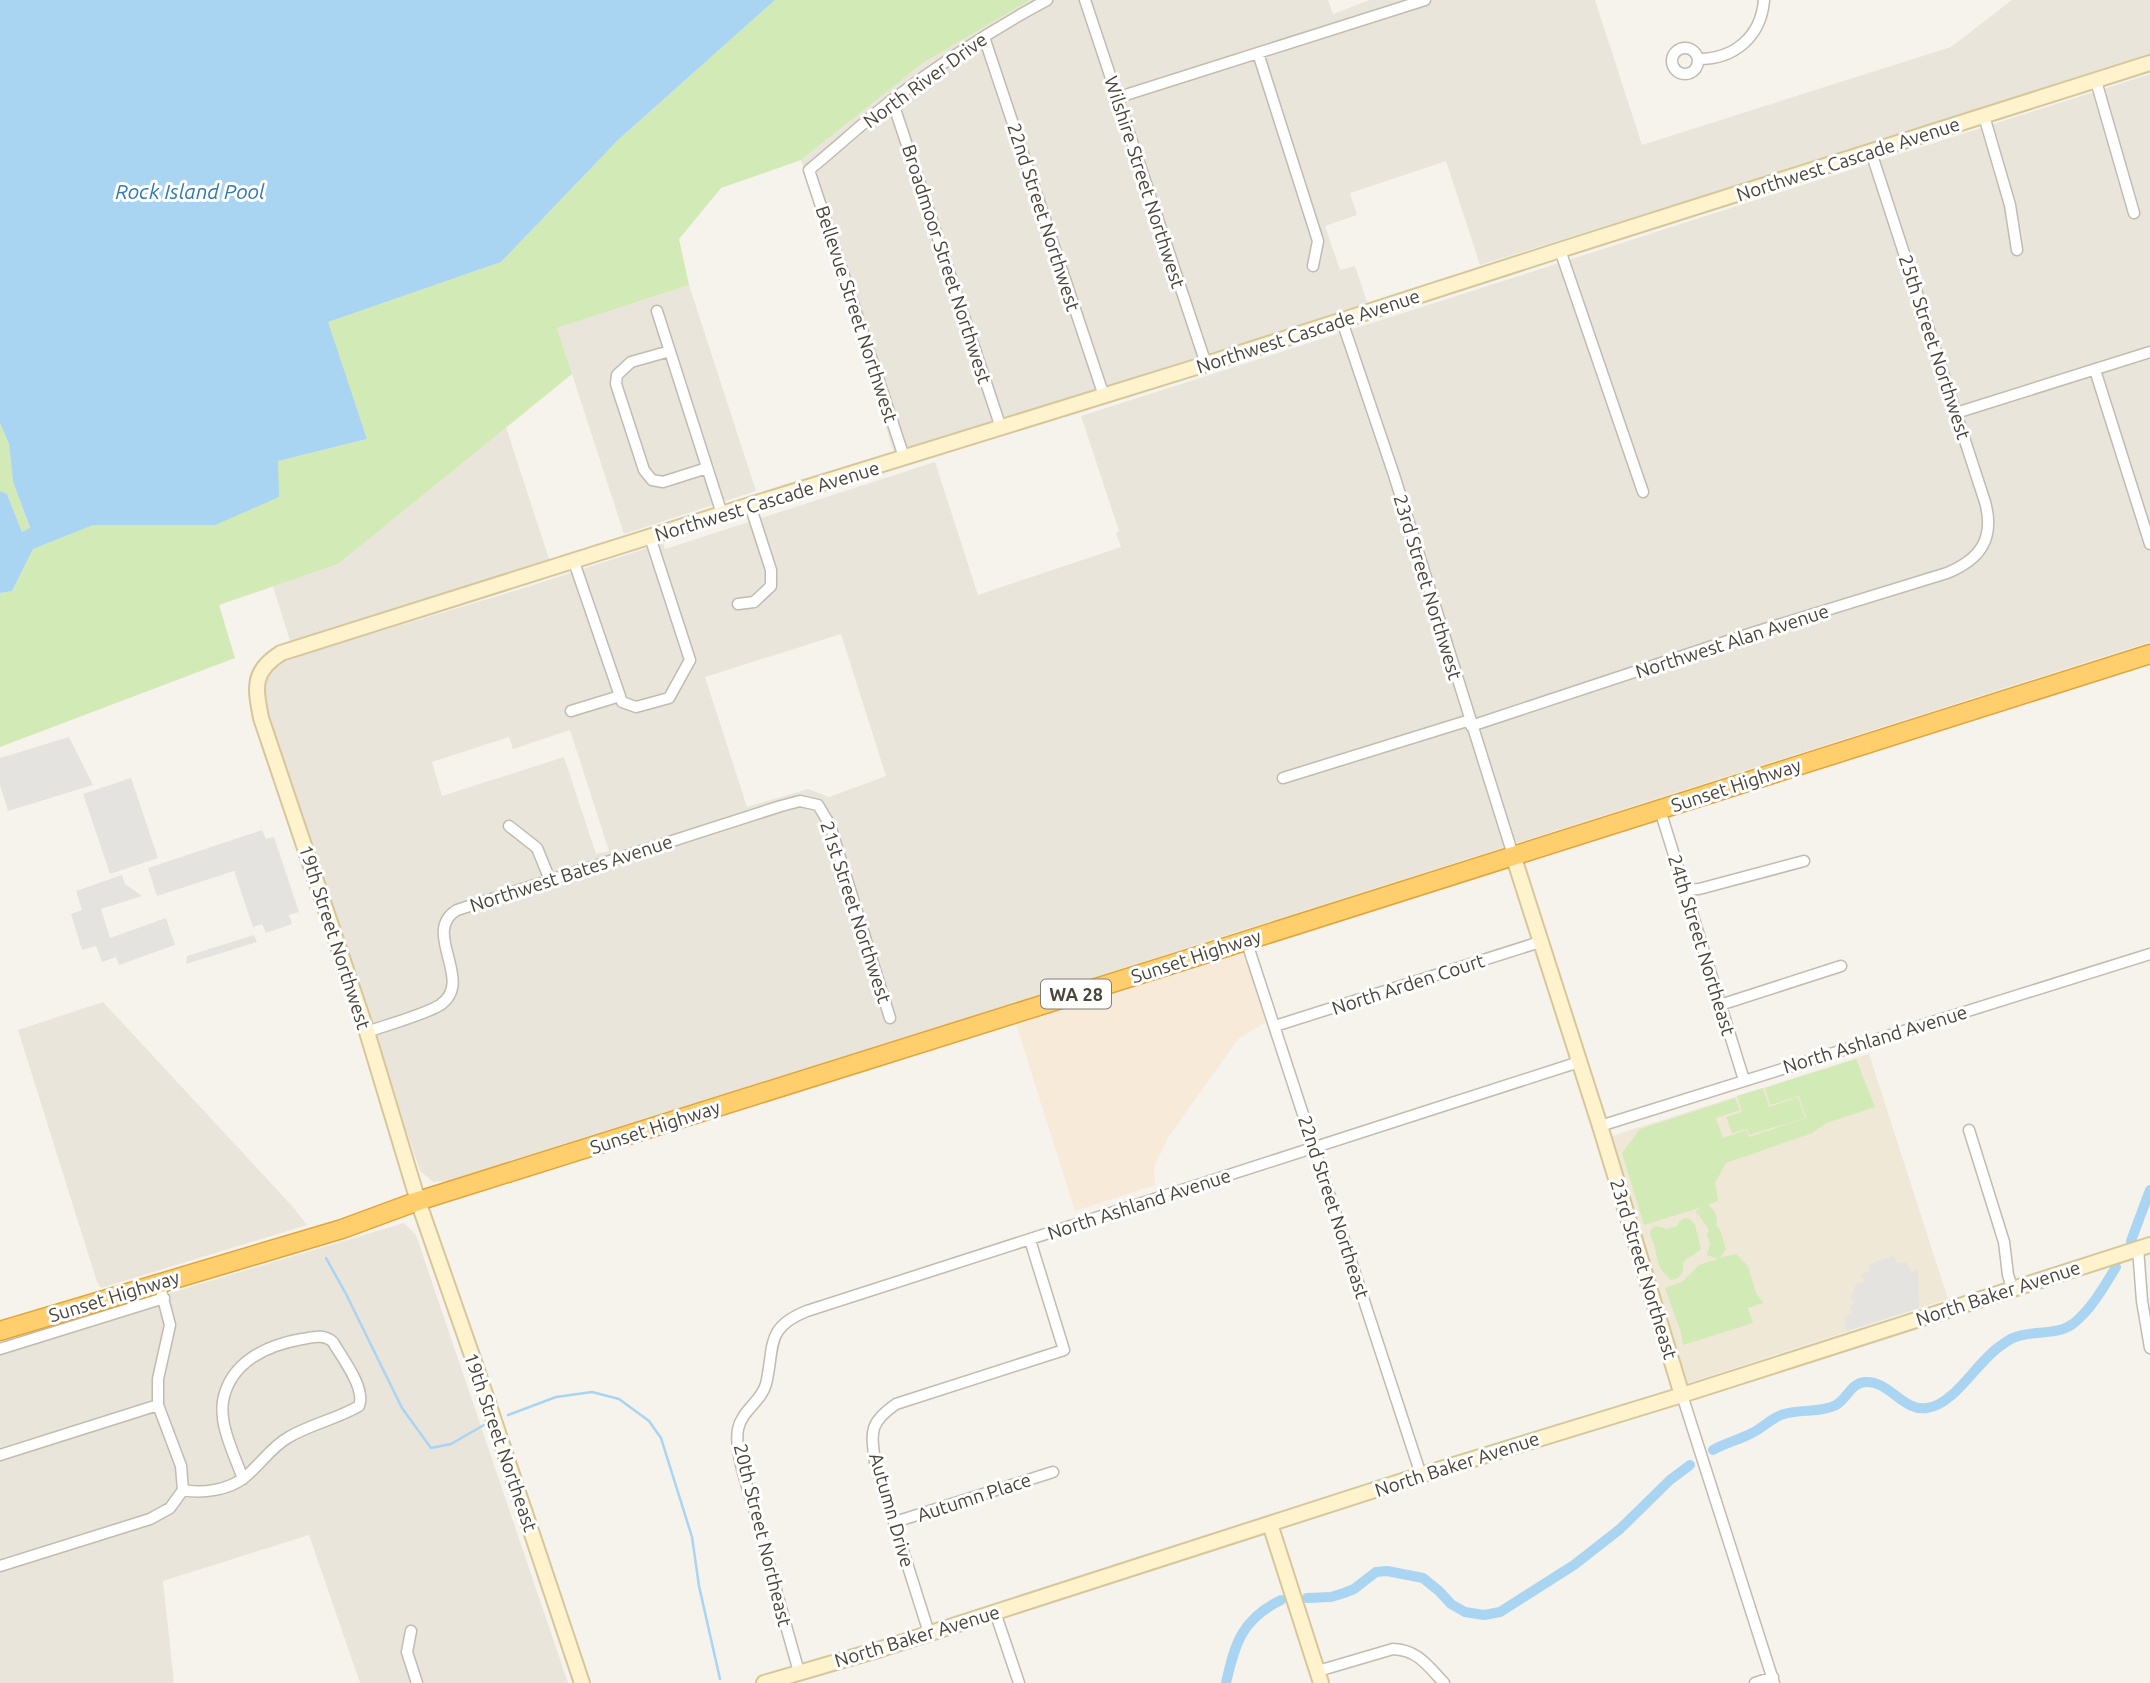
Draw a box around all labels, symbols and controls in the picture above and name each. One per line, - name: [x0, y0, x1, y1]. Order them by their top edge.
- street label: North River Drive: [859, 28, 991, 132]
- street label: Wilshire Street Northwest: [1100, 73, 1190, 291]
- street label: Northwest Cascade Avenue: [1733, 112, 1963, 206]
- street label: 22nd Street Northwest: [1003, 120, 1085, 314]
- street label: Broadmoor Street Northwest: [898, 142, 996, 387]
- water label: Rock Island Pool: [115, 179, 265, 203]
- street label: Bellevue Street Northwest: [812, 203, 903, 426]
- street label: 25th Street Northwest: [1895, 252, 1975, 442]
- street label: Northwest Cascade Avenue: [1193, 284, 1423, 378]
- street label: Northwest Cascade Avenue: [652, 456, 882, 546]
- street label: 23rd Street Northwest: [1389, 492, 1467, 683]
- street label: Northwest Alan Avenue: [1633, 599, 1831, 683]
- street label: Sunset Highway: [1668, 754, 1804, 816]
- street label: 21st Street Northwest: [816, 818, 896, 1006]
- street label: Northwest Bates Avenue: [467, 830, 675, 916]
- street label: 19th Street Northwest: [295, 842, 375, 1032]
- street label: 24th Street Northeast: [1664, 852, 1740, 1038]
- street label: Sunset Highway: [1128, 925, 1264, 987]
- street label: North Arden Court: [1329, 949, 1488, 1019]
- road number: WA 28: [1041, 979, 1111, 1009]
- street label: North Ashland Avenue: [1780, 1001, 1970, 1077]
- street label: Sunset Highway: [587, 1096, 723, 1158]
- street label: 22nd Street Northeast: [1294, 1113, 1374, 1302]
- street label: North Ashland Avenue: [1045, 1164, 1233, 1244]
- street label: 23rd Street Northeast: [1606, 1176, 1682, 1362]
- street label: North Baker Avenue: [1913, 1256, 2083, 1330]
- street label: Sunset Highway: [46, 1266, 182, 1326]
- street label: 19th Street Northeast: [460, 1350, 542, 1535]
- street label: North Baker Avenue: [1372, 1427, 1542, 1501]
- street label: 20th Street Northeast: [730, 1441, 797, 1629]
- street label: Autumn Drive: [865, 1450, 919, 1570]
- street label: Autumn Place: [914, 1468, 1034, 1526]
- street label: North Baker Avenue: [832, 1600, 1002, 1672]

